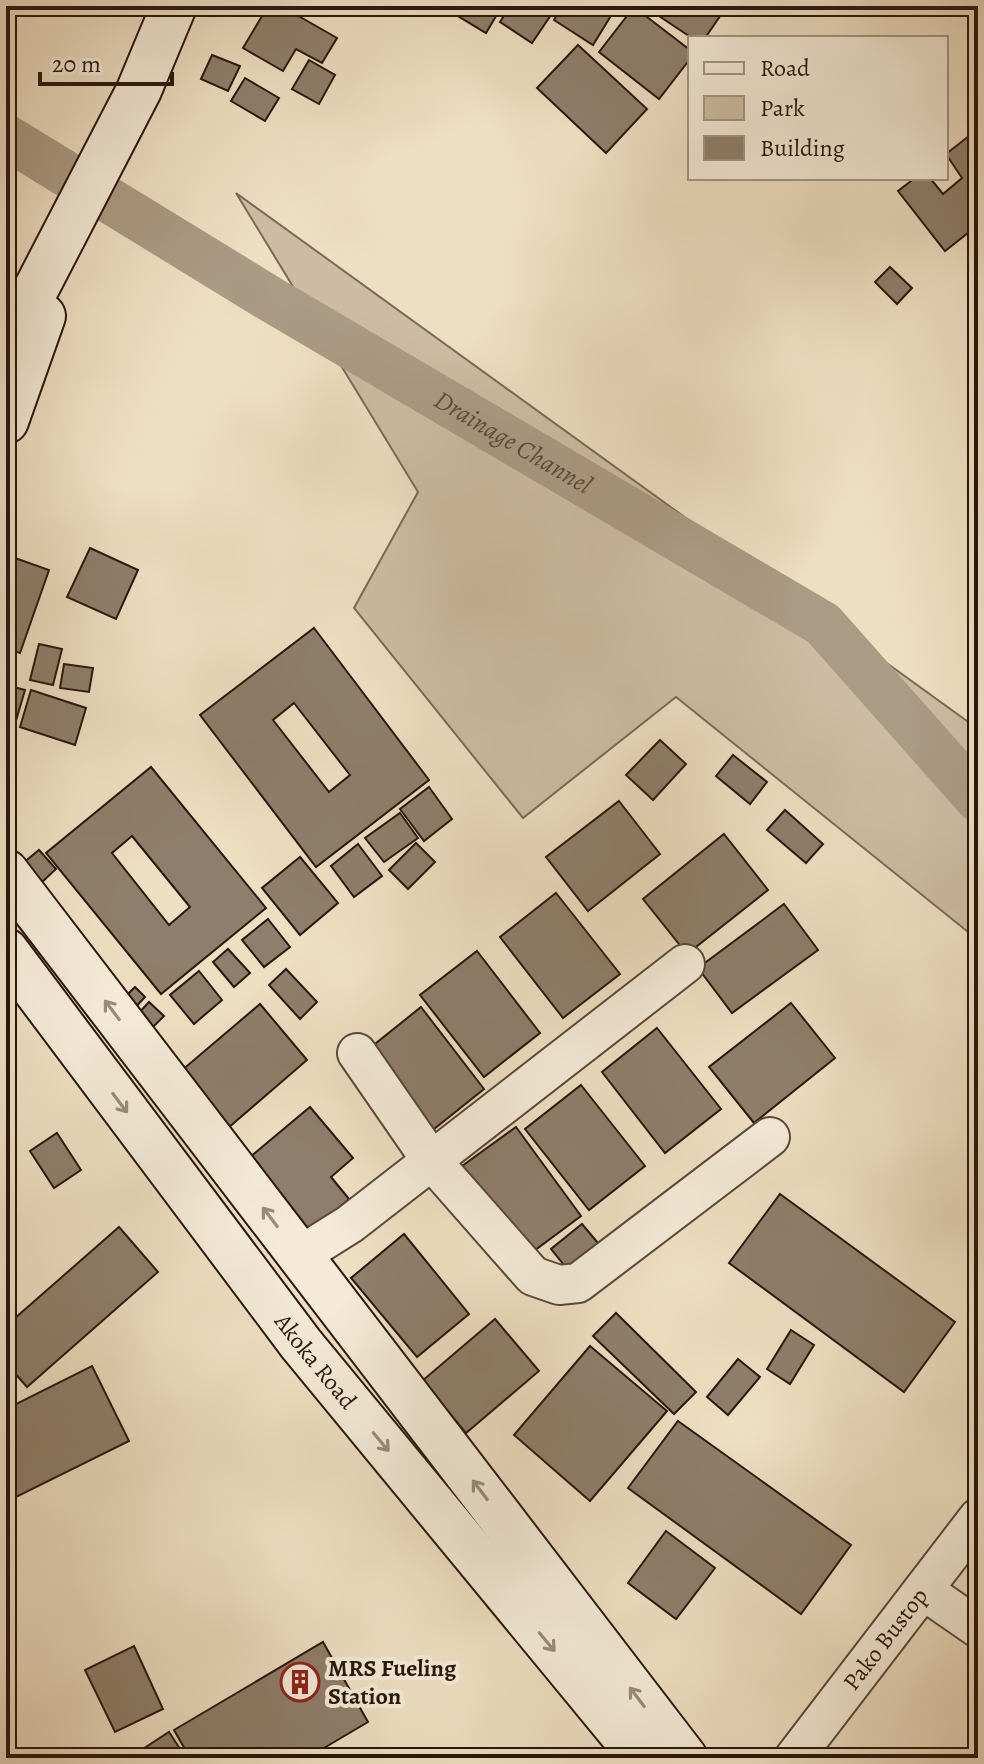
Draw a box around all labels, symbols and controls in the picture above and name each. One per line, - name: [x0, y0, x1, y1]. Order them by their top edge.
- scale bar: [40, 36, 172, 86]
- legend: [688, 36, 948, 180]
- text: 20 m: [52, 48, 101, 80]
- text: Road: [760, 52, 810, 84]
- text: Park: [760, 92, 805, 124]
- text: Building: [760, 132, 845, 164]
- water label: Drainage Channel: [428, 382, 599, 503]
- one-way arrow: [104, 1000, 121, 1021]
- one-way arrow: [111, 1092, 128, 1113]
- one-way arrow: [261, 1207, 278, 1228]
- street label: Akoka Road: [267, 1306, 364, 1416]
- one-way arrow: [372, 1431, 390, 1452]
- one-way arrow: [471, 1479, 488, 1501]
- street label: Pako Bustop: [836, 1581, 935, 1697]
- one-way arrow: [538, 1631, 556, 1652]
- place label: MRS Fueling Station: [328, 1652, 457, 1712]
- building icon: MRS Fueling Station: [279, 1661, 321, 1703]
- one-way arrow: [628, 1686, 645, 1708]

